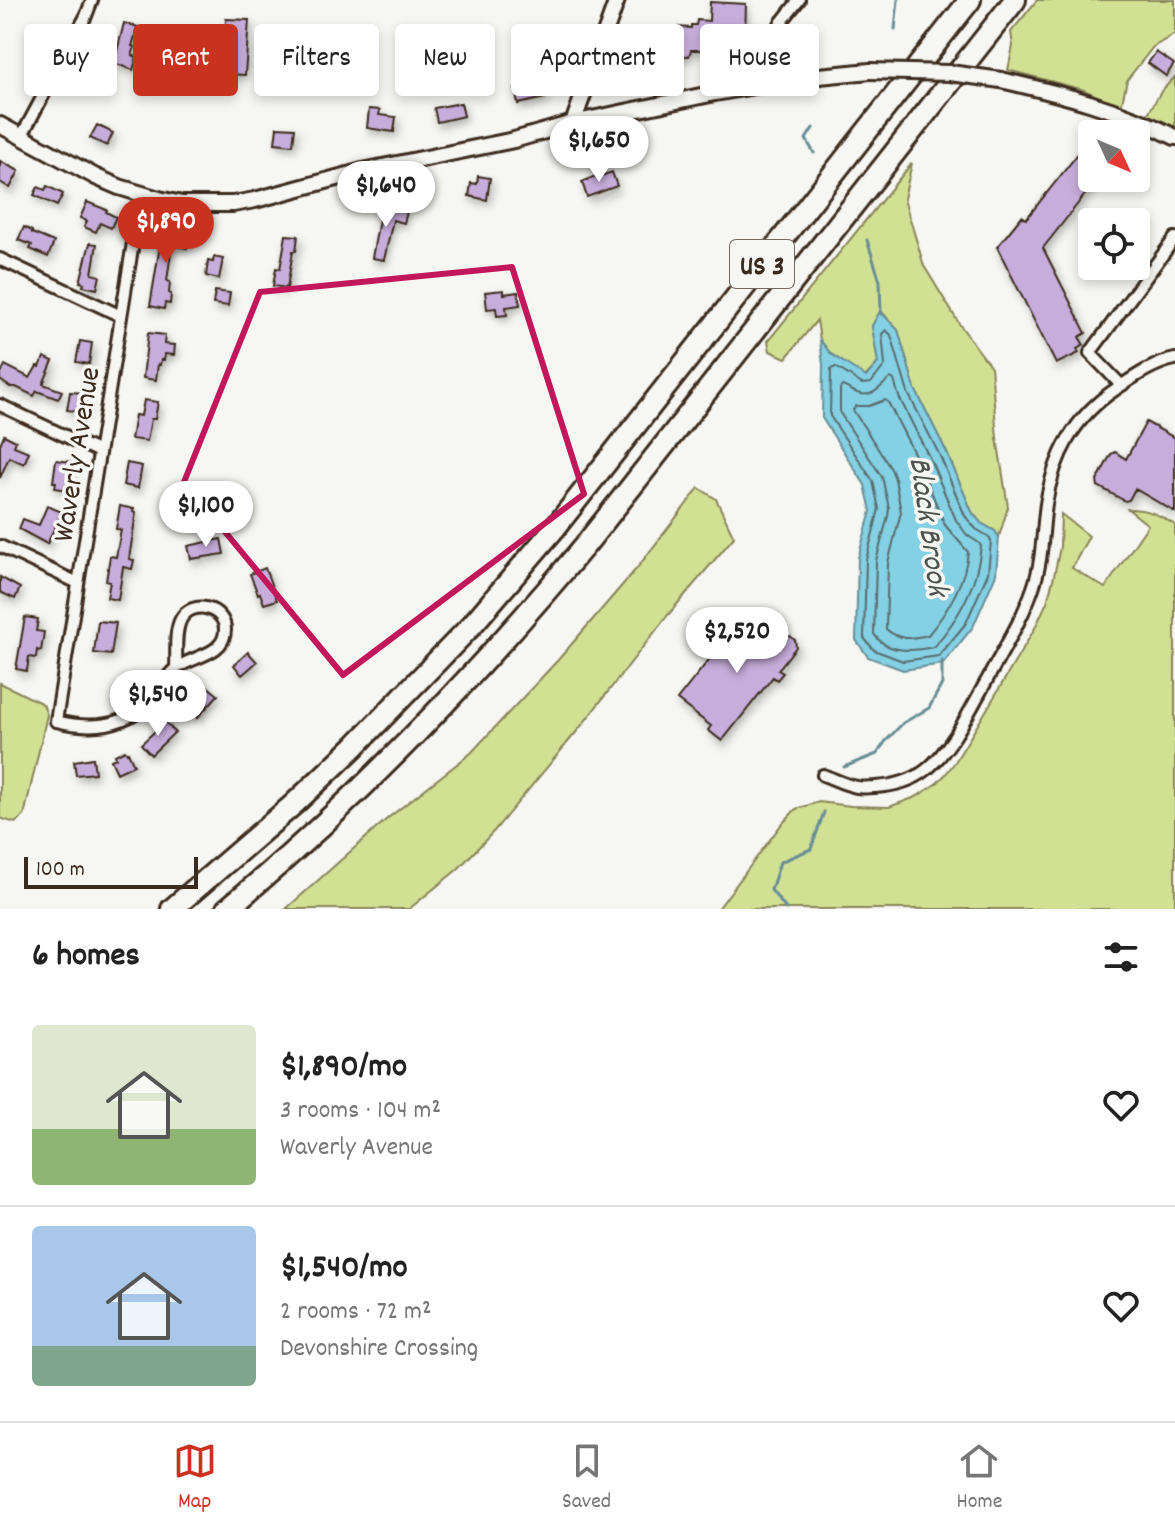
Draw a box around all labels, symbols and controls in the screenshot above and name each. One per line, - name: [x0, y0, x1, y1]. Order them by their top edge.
- chip: Buy: [24, 24, 117, 96]
- chip: Rent: [133, 24, 238, 96]
- chip: Filters: [254, 24, 379, 96]
- chip: New: [395, 24, 495, 96]
- chip: Apartment: [511, 24, 684, 96]
- chip: House: [700, 24, 819, 96]
- pin: $1,650: [534, 116, 664, 184]
- north arrow: [1078, 120, 1150, 192]
- map controls: [1078, 120, 1150, 280]
- text: $1,650: [568, 123, 630, 160]
- pin: $1,640: [321, 161, 451, 229]
- text: $1,640: [355, 168, 417, 205]
- pin: $1,890: [101, 197, 231, 265]
- text: $1,890: [136, 204, 196, 241]
- button: locate: [1078, 208, 1150, 280]
- road number: US 3: [730, 240, 794, 288]
- street label: Waverly Avenue: [44, 364, 114, 545]
- water label: Black Brook: [894, 454, 959, 602]
- pin: $1,100: [141, 481, 271, 549]
- text: $1,100: [177, 488, 235, 525]
- pin: $2,520: [672, 607, 802, 675]
- text: $2,520: [703, 614, 771, 651]
- pin: $1,540: [93, 670, 223, 738]
- text: $1,540: [128, 677, 188, 714]
- scale bar: [24, 853, 198, 889]
- text: 100 m: [36, 855, 85, 886]
- text: 6 homes: [32, 933, 140, 982]
- icon: filters: [1099, 935, 1143, 979]
- text: $1,890/mo: [280, 1044, 407, 1093]
- icon: home: [96, 1057, 192, 1153]
- icon: heart: [1099, 1083, 1143, 1127]
- text: 3 rooms · 104 m²: [280, 1093, 441, 1130]
- text: Waverly Avenue: [280, 1130, 433, 1167]
- text: $1,540/mo: [280, 1245, 408, 1294]
- icon: home: [96, 1258, 192, 1354]
- icon: heart: [1099, 1284, 1143, 1328]
- text: 2 rooms · 72 m²: [280, 1294, 431, 1331]
- text: Devonshire Crossing: [280, 1331, 478, 1368]
- tab: Map: [173, 1439, 217, 1518]
- tab: Saved: [562, 1439, 611, 1518]
- tab: Home: [956, 1439, 1002, 1518]

